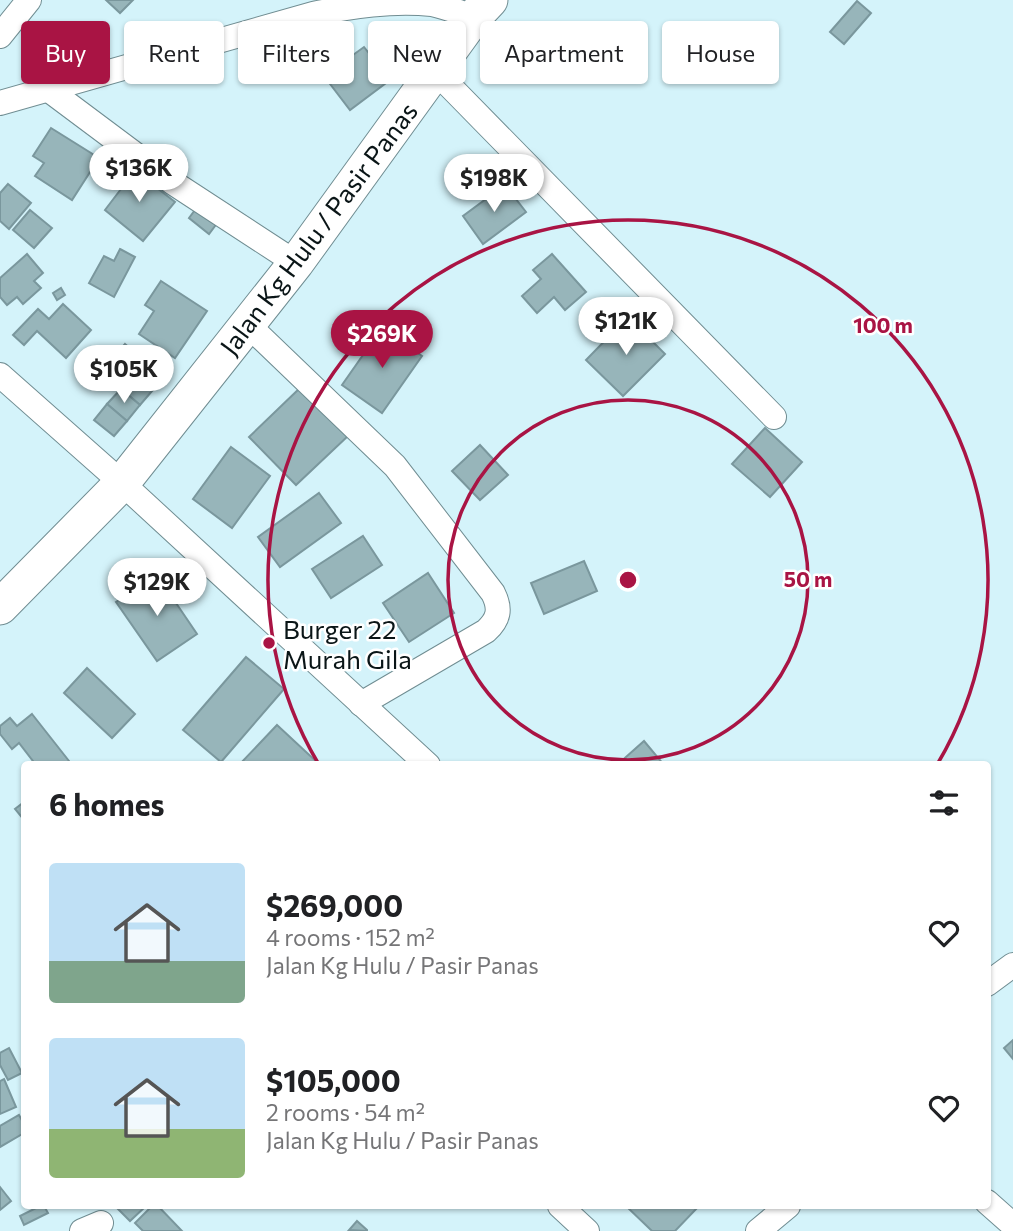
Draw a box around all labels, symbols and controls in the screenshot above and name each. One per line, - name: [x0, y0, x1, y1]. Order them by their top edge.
- chip: Buy: [21, 21, 110, 84]
- chip: Rent: [124, 21, 224, 84]
- chip: Filters: [238, 21, 354, 84]
- chip: New: [368, 21, 466, 84]
- chip: Apartment: [480, 21, 648, 84]
- chip: House: [662, 21, 779, 84]
- street label: Jalan Kg Hulu / Pasir Panas: [213, 96, 423, 360]
- pin: $136K: [90, 144, 188, 204]
- text: $136K: [105, 153, 173, 181]
- pin: $198K: [445, 154, 543, 214]
- text: $198K: [460, 163, 528, 191]
- pin: $121K: [577, 298, 675, 357]
- text: $121K: [594, 306, 658, 334]
- pin: $269K: [333, 310, 431, 370]
- text: 100 m: [853, 312, 913, 337]
- text: $269K: [347, 319, 417, 347]
- pin: $105K: [75, 346, 173, 405]
- text: $105K: [90, 354, 158, 382]
- pin: $129K: [108, 558, 206, 618]
- text: 50 m: [784, 566, 832, 591]
- text: $129K: [124, 567, 190, 595]
- centre of rings: [616, 568, 640, 592]
- place label: Burger 22 Murah Gila: [283, 613, 412, 674]
- marker: Burger 22 Murah Gila: [261, 635, 277, 651]
- icon: filters: [925, 784, 963, 822]
- text: 6 homes: [49, 785, 164, 822]
- text: $269,000: [266, 886, 403, 923]
- icon: home: [105, 891, 189, 975]
- icon: heart: [925, 914, 963, 952]
- text: 4 rooms · 152 m²: [266, 923, 435, 951]
- text: Jalan Kg Hulu / Pasir Panas: [266, 951, 539, 979]
- text: $105,000: [266, 1061, 401, 1098]
- icon: home: [105, 1066, 189, 1150]
- icon: heart: [925, 1089, 963, 1127]
- text: 2 rooms · 54 m²: [266, 1098, 425, 1126]
- text: Jalan Kg Hulu / Pasir Panas: [266, 1126, 539, 1154]

